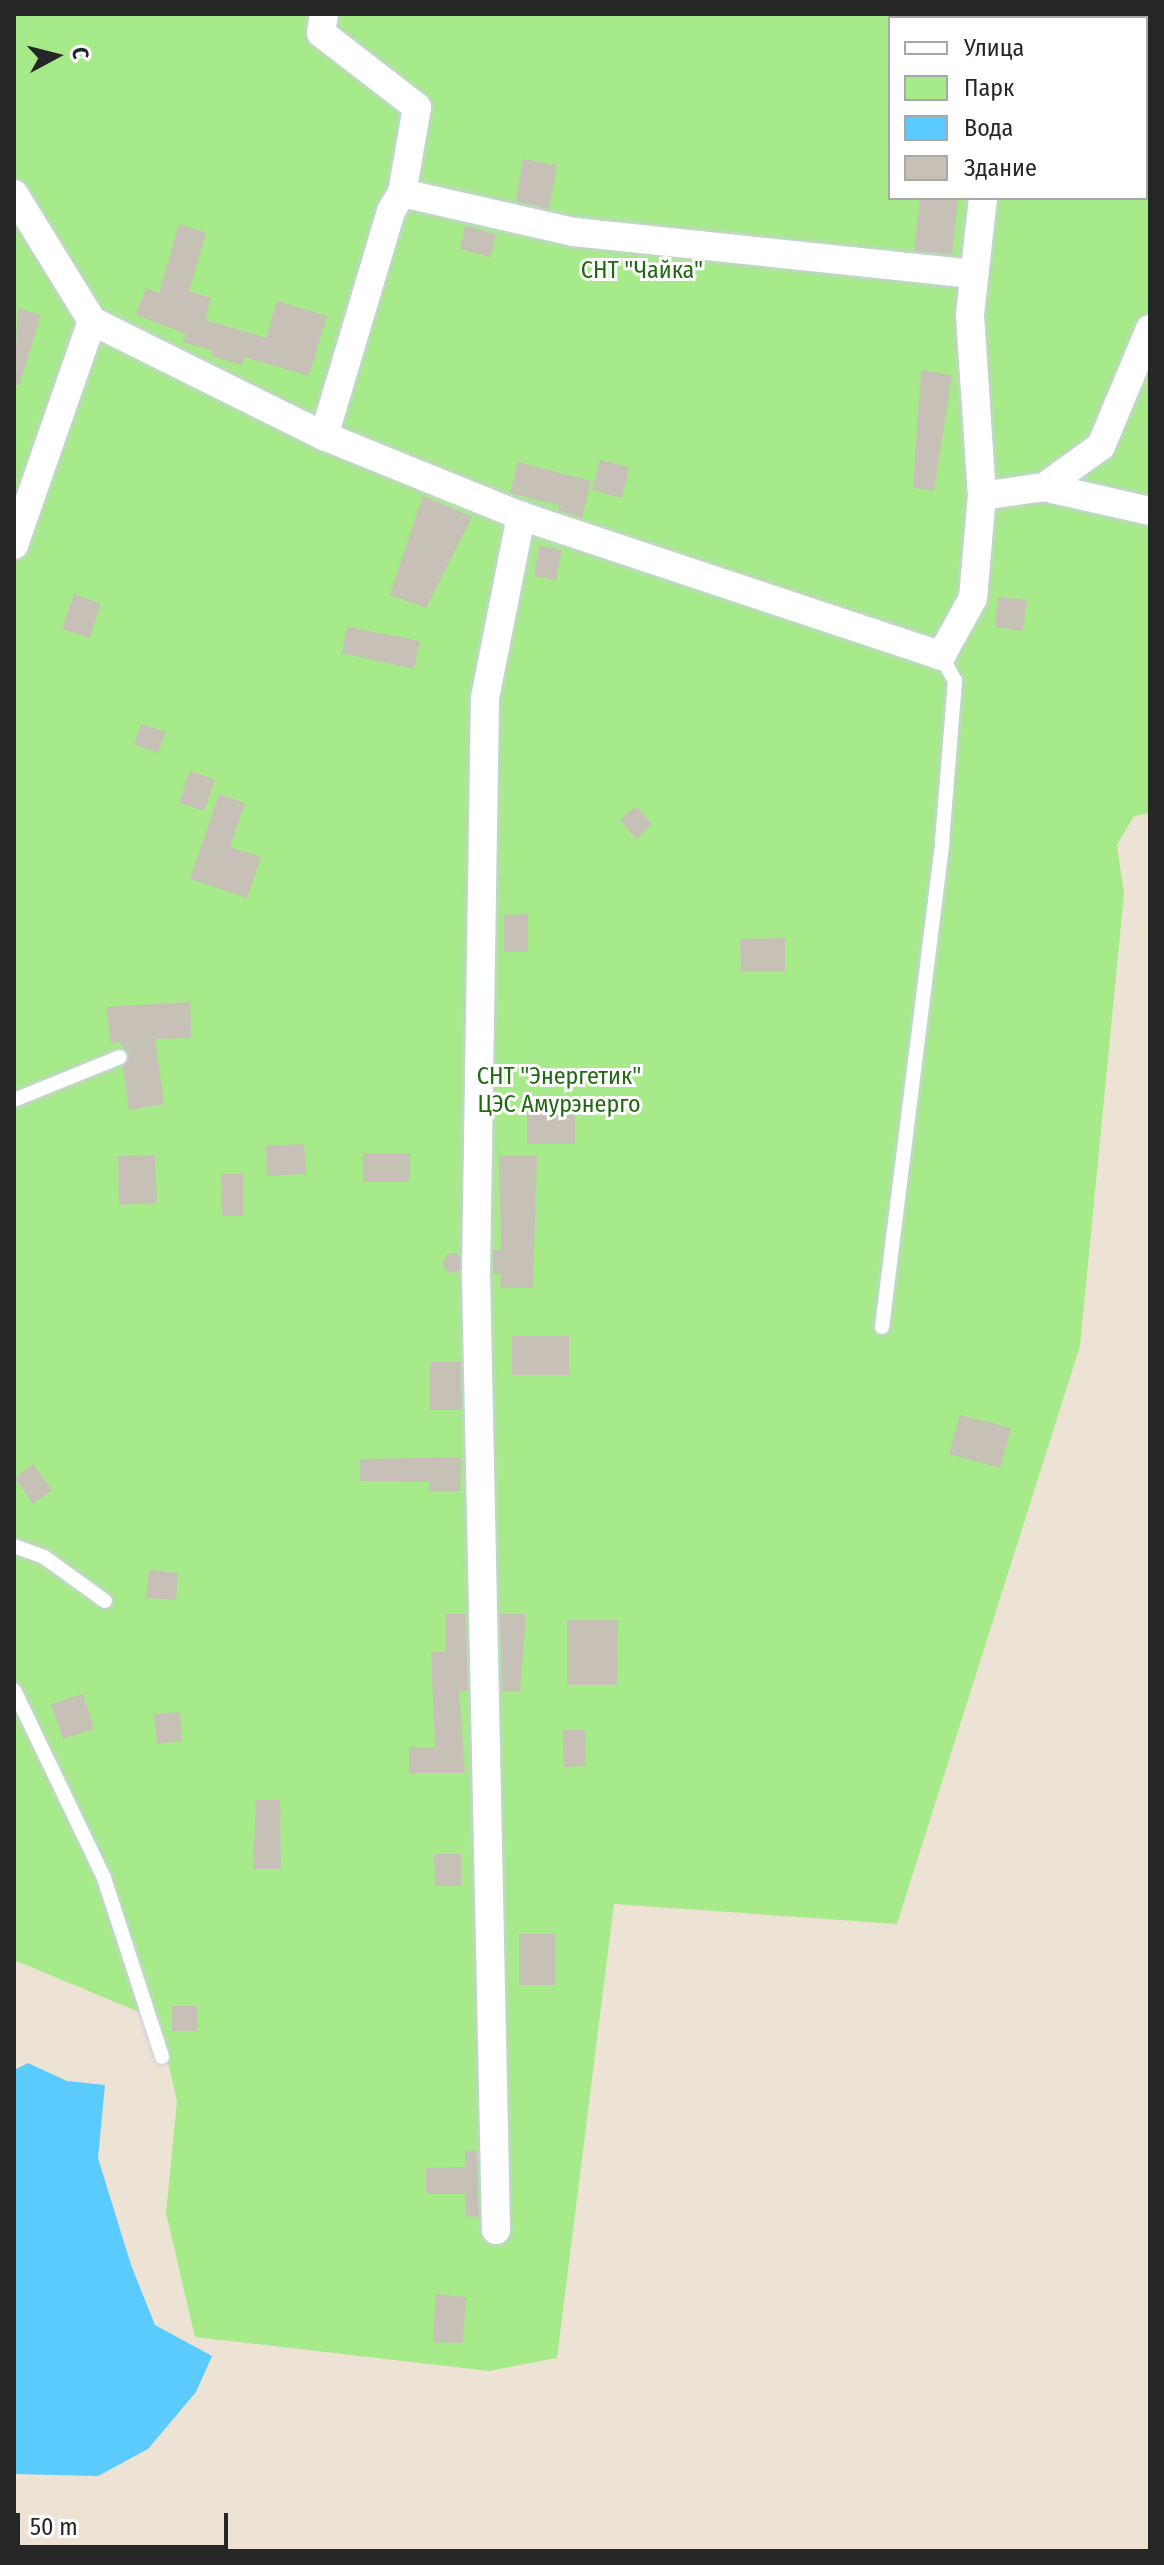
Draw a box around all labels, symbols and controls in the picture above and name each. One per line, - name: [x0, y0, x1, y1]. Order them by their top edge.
- north arrow: [16, 16, 96, 96]
- legend: [888, 16, 1148, 200]
- text: Улица: [964, 34, 1024, 62]
- text: С: [66, 46, 94, 60]
- text: Парк: [964, 74, 1014, 102]
- text: Вода: [964, 114, 1013, 142]
- text: Здание: [964, 154, 1037, 182]
- park label: СНТ "Чайка": [581, 257, 703, 285]
- park label: СНТ "Энергетик" ЦЭС Амурэнерго: [477, 1063, 641, 1119]
- scale bar: [20, 2497, 232, 2547]
- text: 50 m: [30, 2513, 78, 2541]

